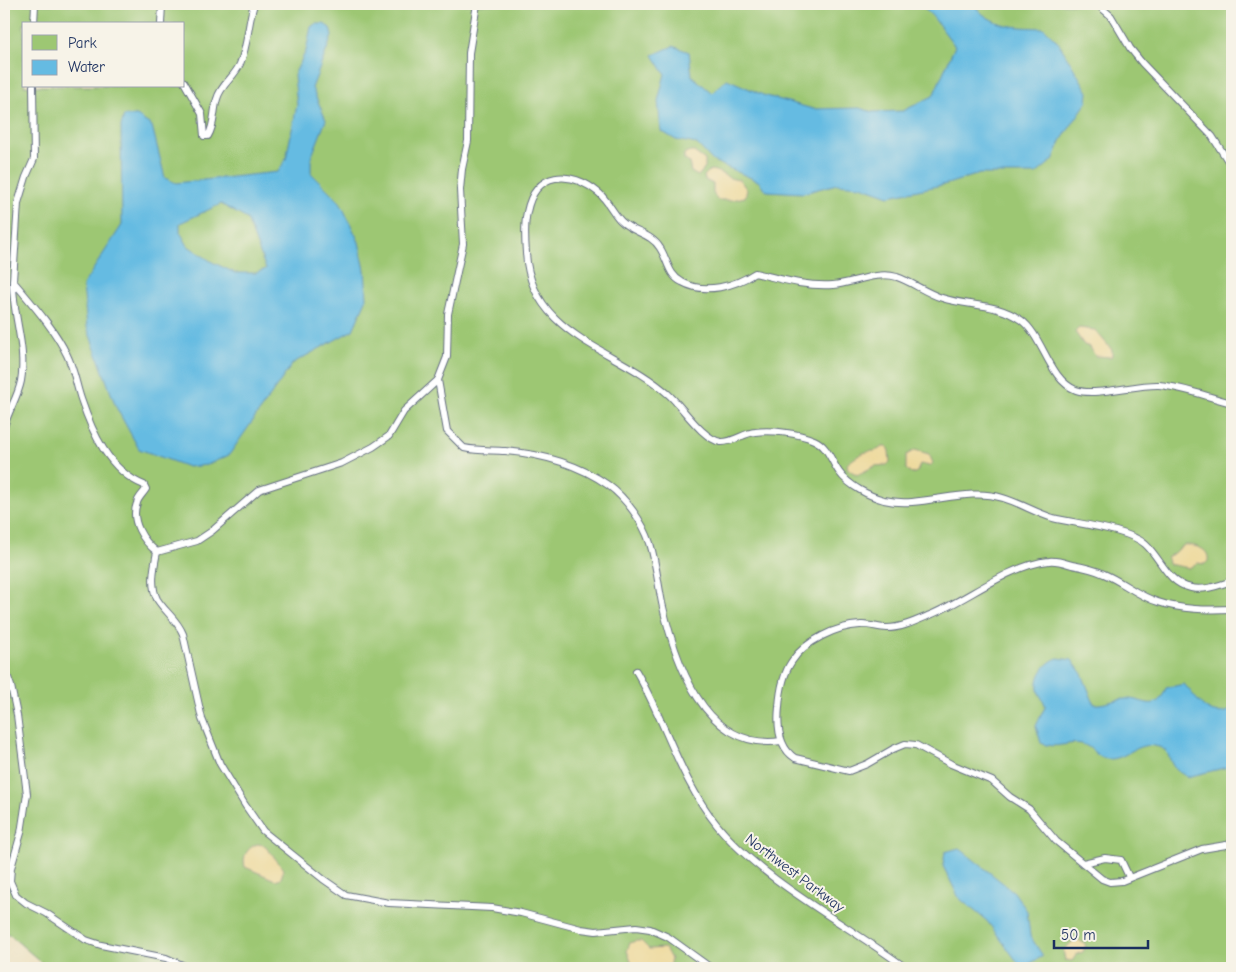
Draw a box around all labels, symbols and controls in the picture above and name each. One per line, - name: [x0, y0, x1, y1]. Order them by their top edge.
- legend: [22, 22, 185, 88]
- text: Park: [68, 34, 97, 52]
- text: Water: [68, 58, 105, 76]
- street label: Northwest Parkway: [742, 830, 848, 916]
- scale bar: [1054, 917, 1147, 949]
- text: 50 m: [1061, 926, 1096, 944]

